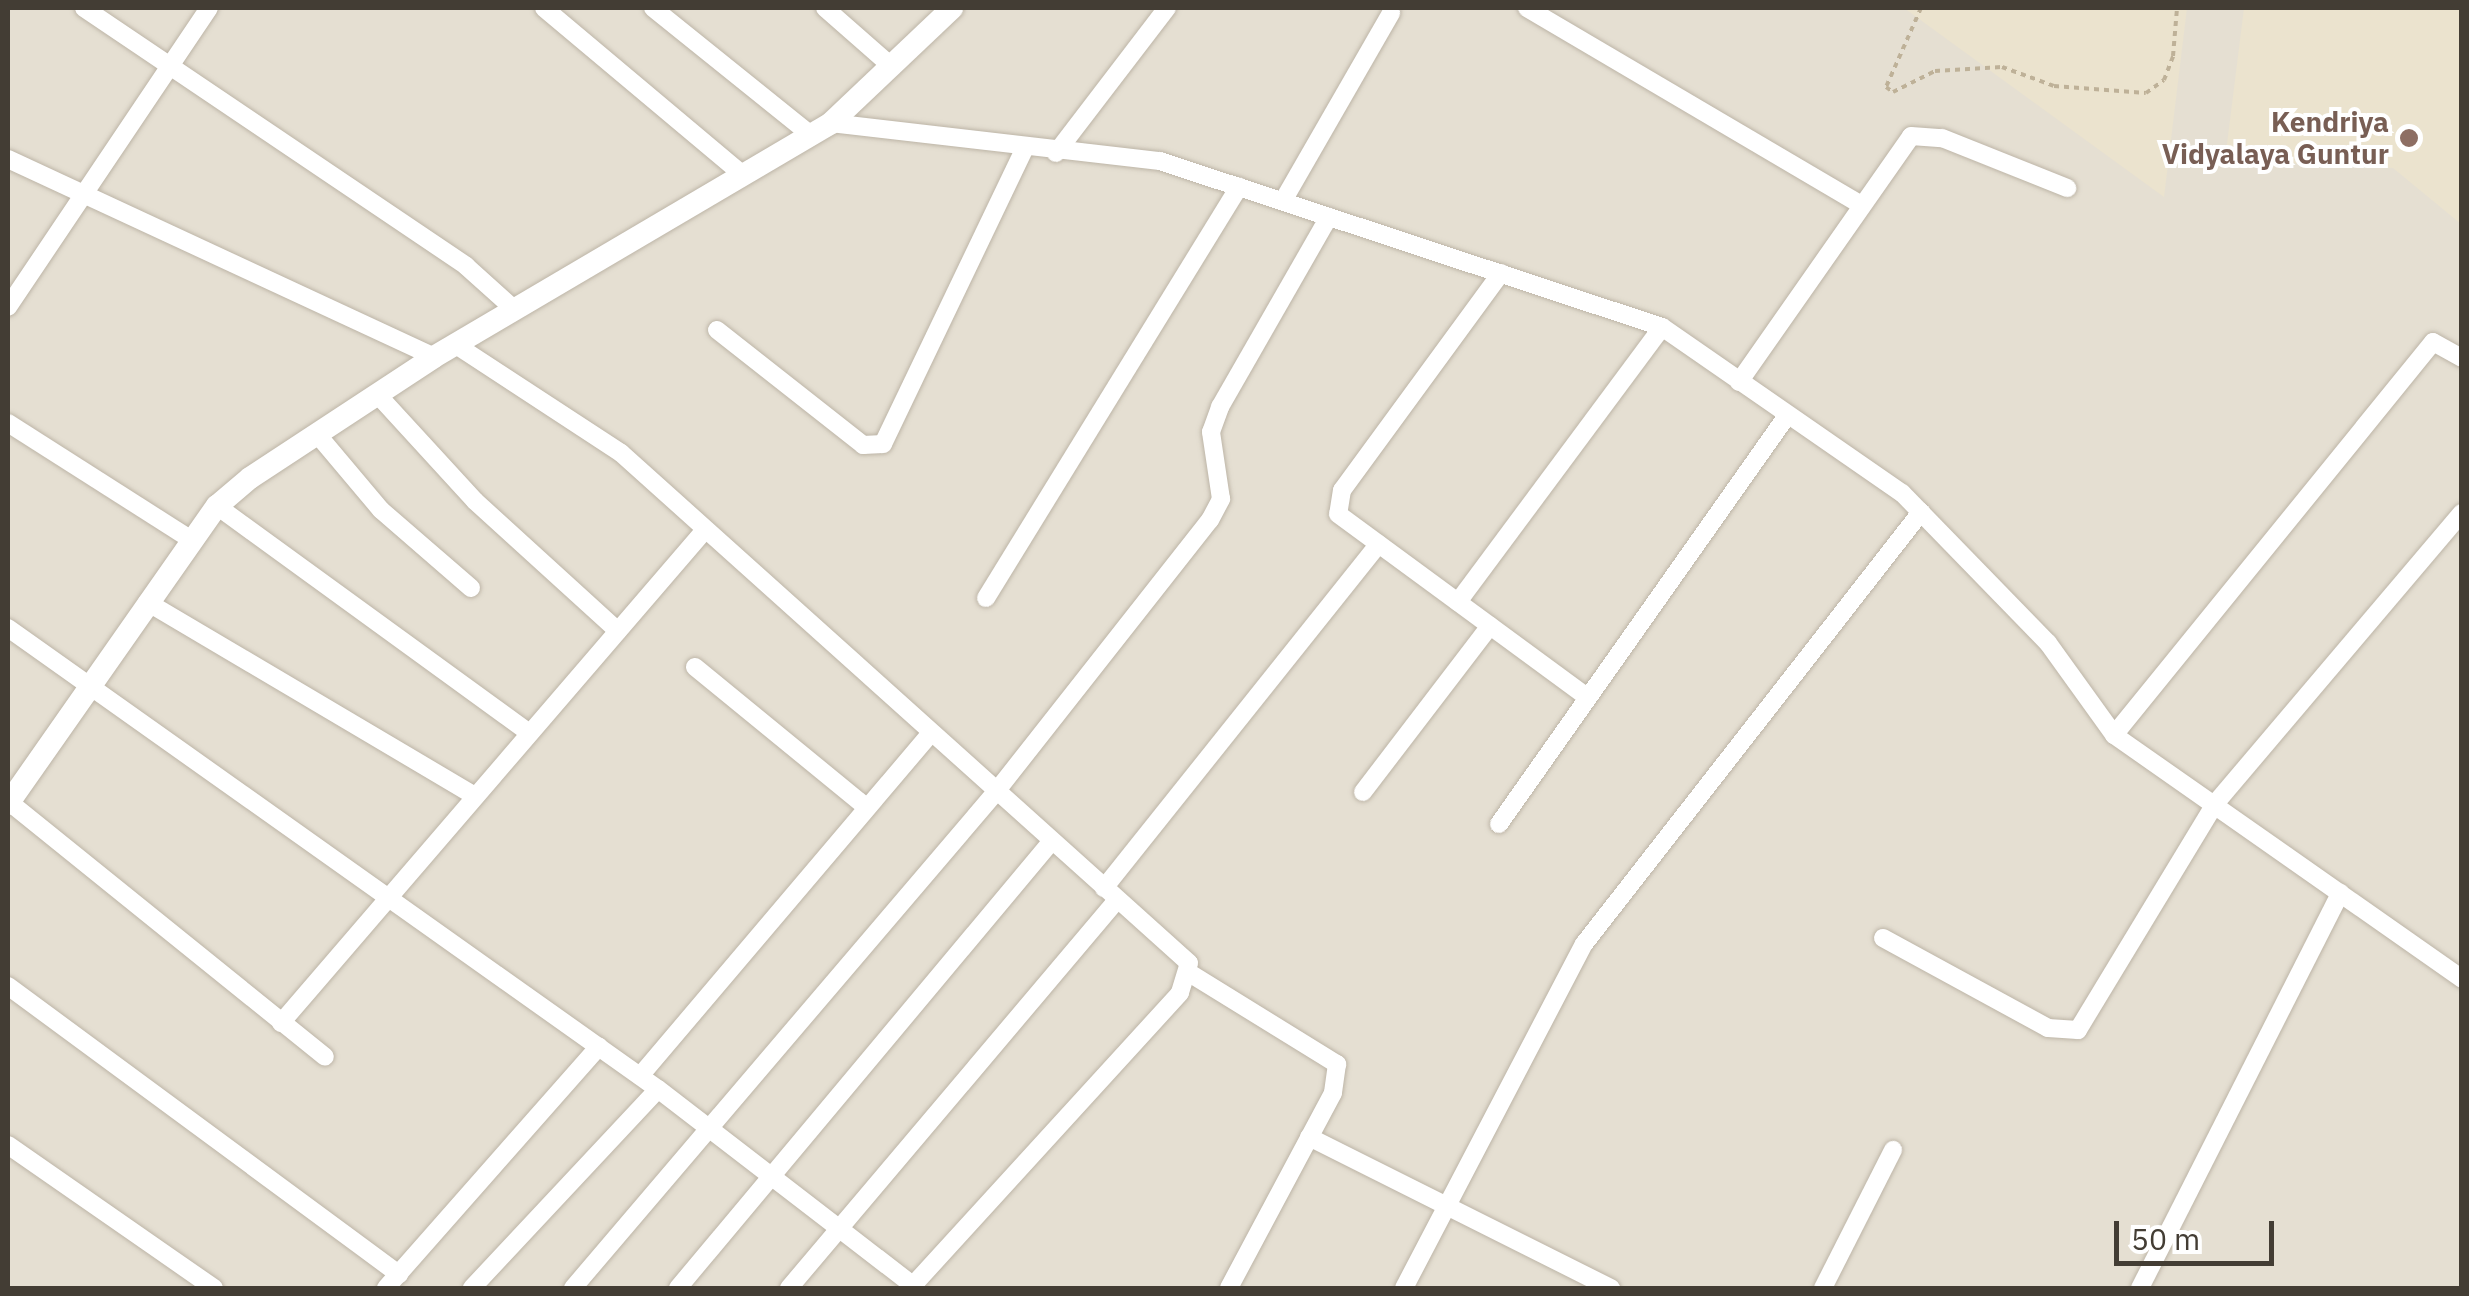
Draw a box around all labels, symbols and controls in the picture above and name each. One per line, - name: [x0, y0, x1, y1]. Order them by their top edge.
- place label: Kendriya Vidyalaya Guntur: [2162, 105, 2389, 171]
- marker: Kendriya Vidyalaya Guntur: [2398, 127, 2420, 149]
- scale bar: [2119, 1201, 2279, 1263]
- text: 50 m: [2131, 1219, 2200, 1258]

